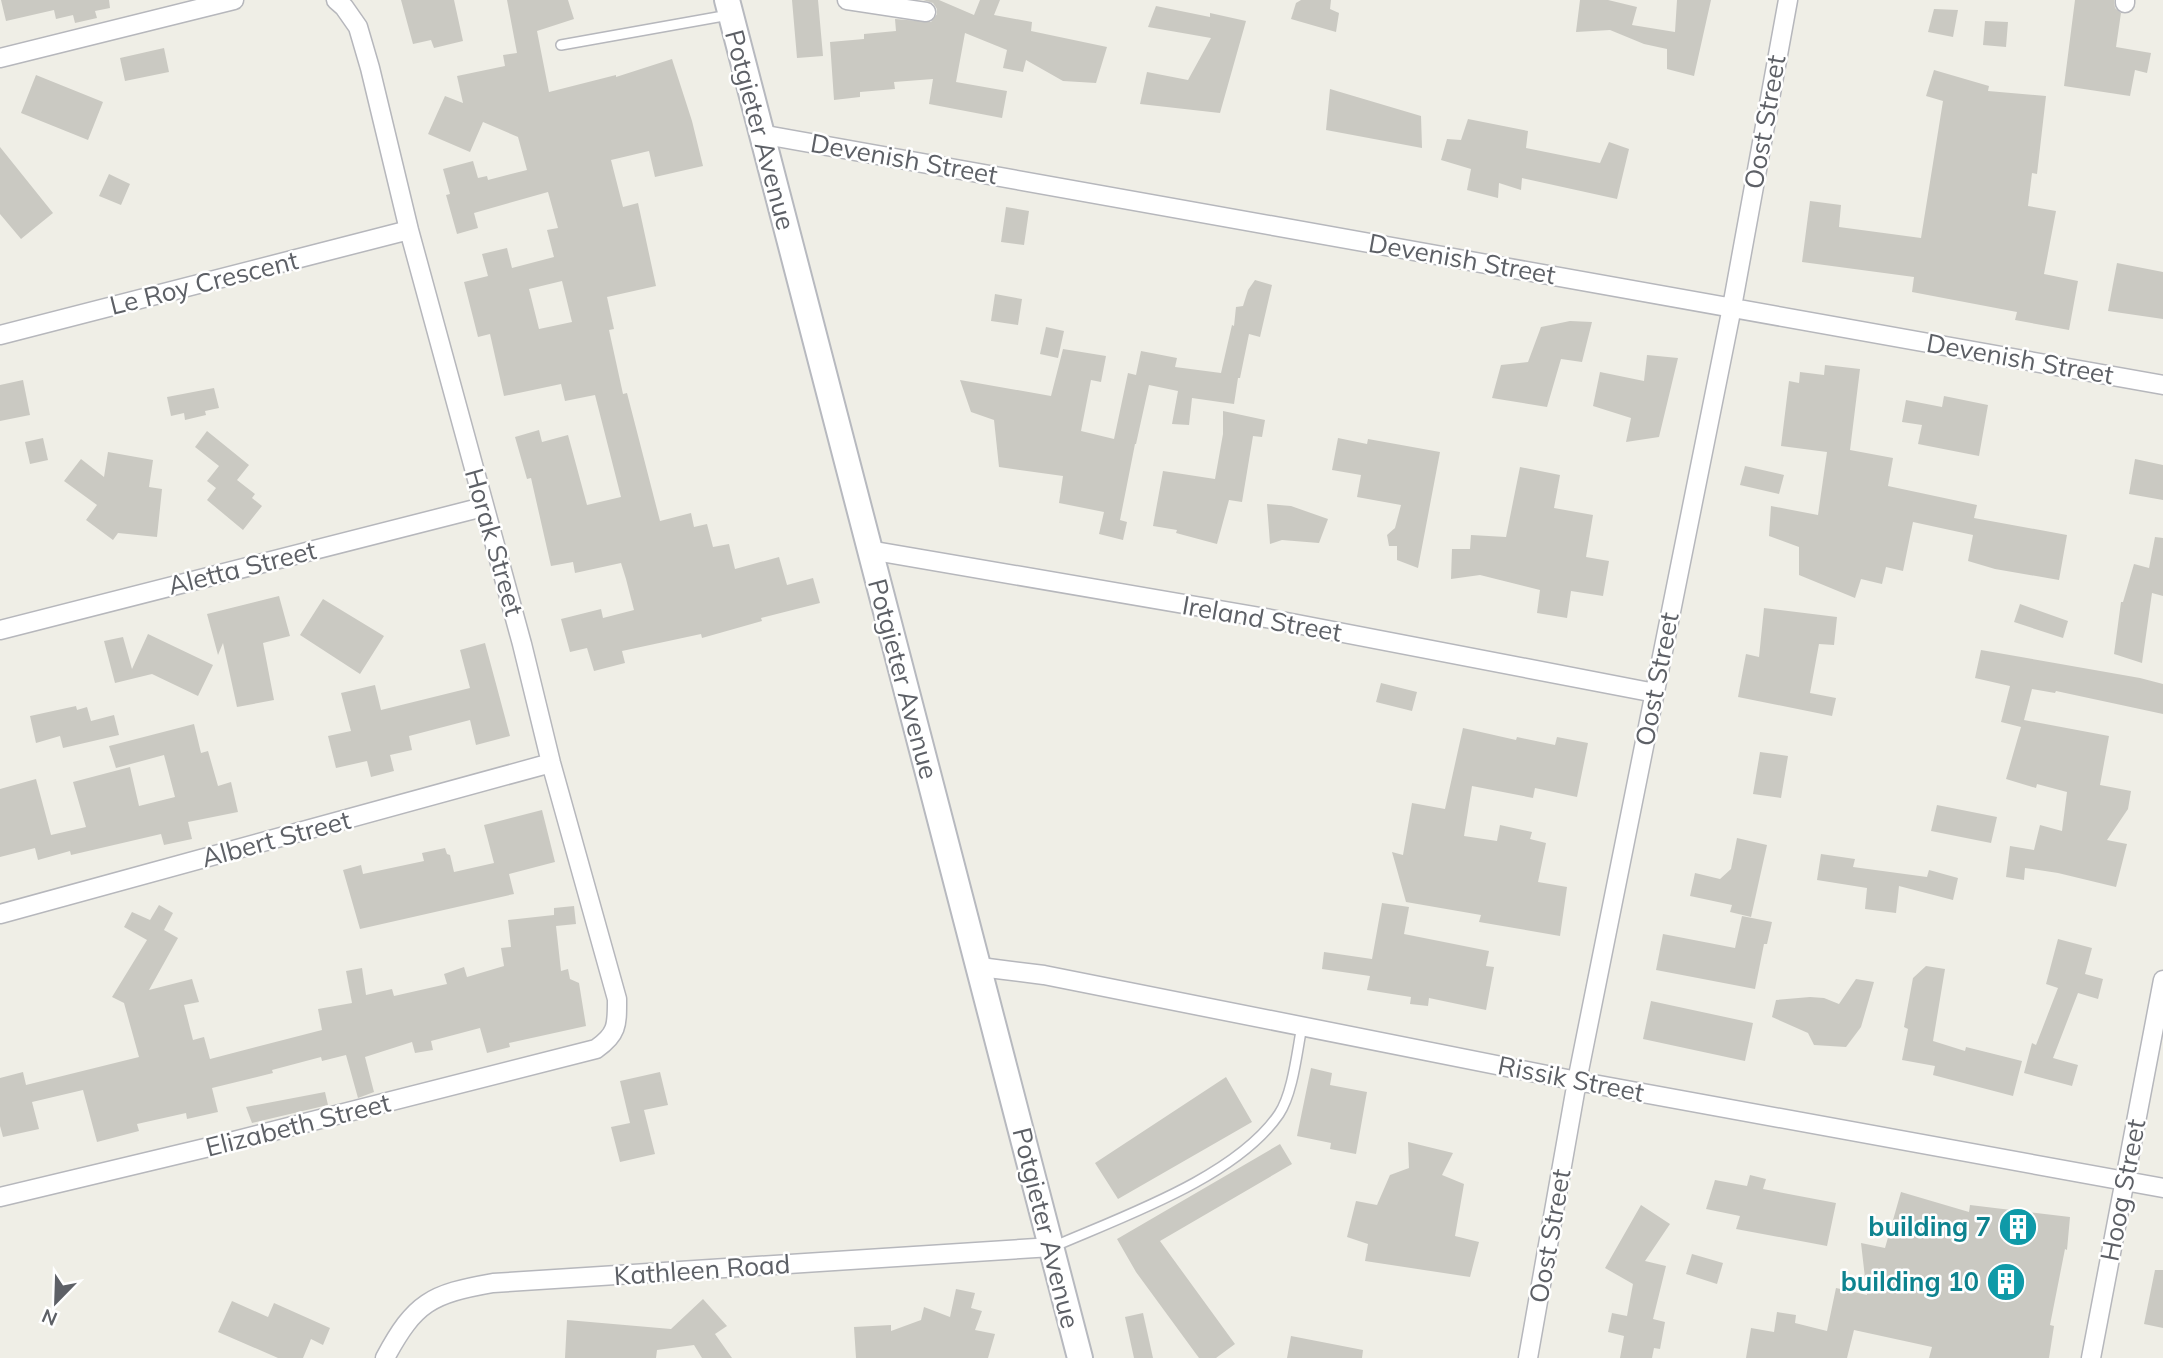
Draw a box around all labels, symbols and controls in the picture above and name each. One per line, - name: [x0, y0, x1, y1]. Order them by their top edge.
- street label: Potgieter Avenue: [718, 26, 803, 234]
- street label: Oost Street: [1736, 52, 1793, 191]
- street label: Devenish Street: [808, 126, 1000, 191]
- street label: Devenish Street: [1366, 226, 1558, 291]
- street label: Le Roy Crescent: [106, 243, 302, 322]
- street label: Devenish Street: [1924, 326, 2116, 391]
- street label: Horak Street: [458, 464, 531, 619]
- street label: Aletta Street: [164, 533, 319, 602]
- street label: Potgieter Avenue: [861, 575, 946, 783]
- street label: Ireland Street: [1180, 588, 1344, 649]
- street label: Oost Street: [1627, 609, 1686, 749]
- street label: Albert Street: [198, 803, 354, 874]
- street label: Rissik Street: [1495, 1048, 1647, 1109]
- street label: Elizabeth Street: [202, 1086, 394, 1163]
- street label: Hoog Street: [2093, 1116, 2152, 1264]
- street label: Potgieter Avenue: [1006, 1124, 1087, 1332]
- street label: Oost Street: [1521, 1166, 1578, 1305]
- building icon: building 7: [1997, 1206, 2039, 1248]
- place label: building 7: [1868, 1210, 1991, 1243]
- street label: Kathleen Road: [613, 1247, 791, 1292]
- building icon: building 10: [1985, 1261, 2027, 1303]
- place label: building 10: [1841, 1265, 1979, 1298]
- north arrow: [21, 1267, 91, 1337]
- text: N: [38, 1304, 61, 1331]

